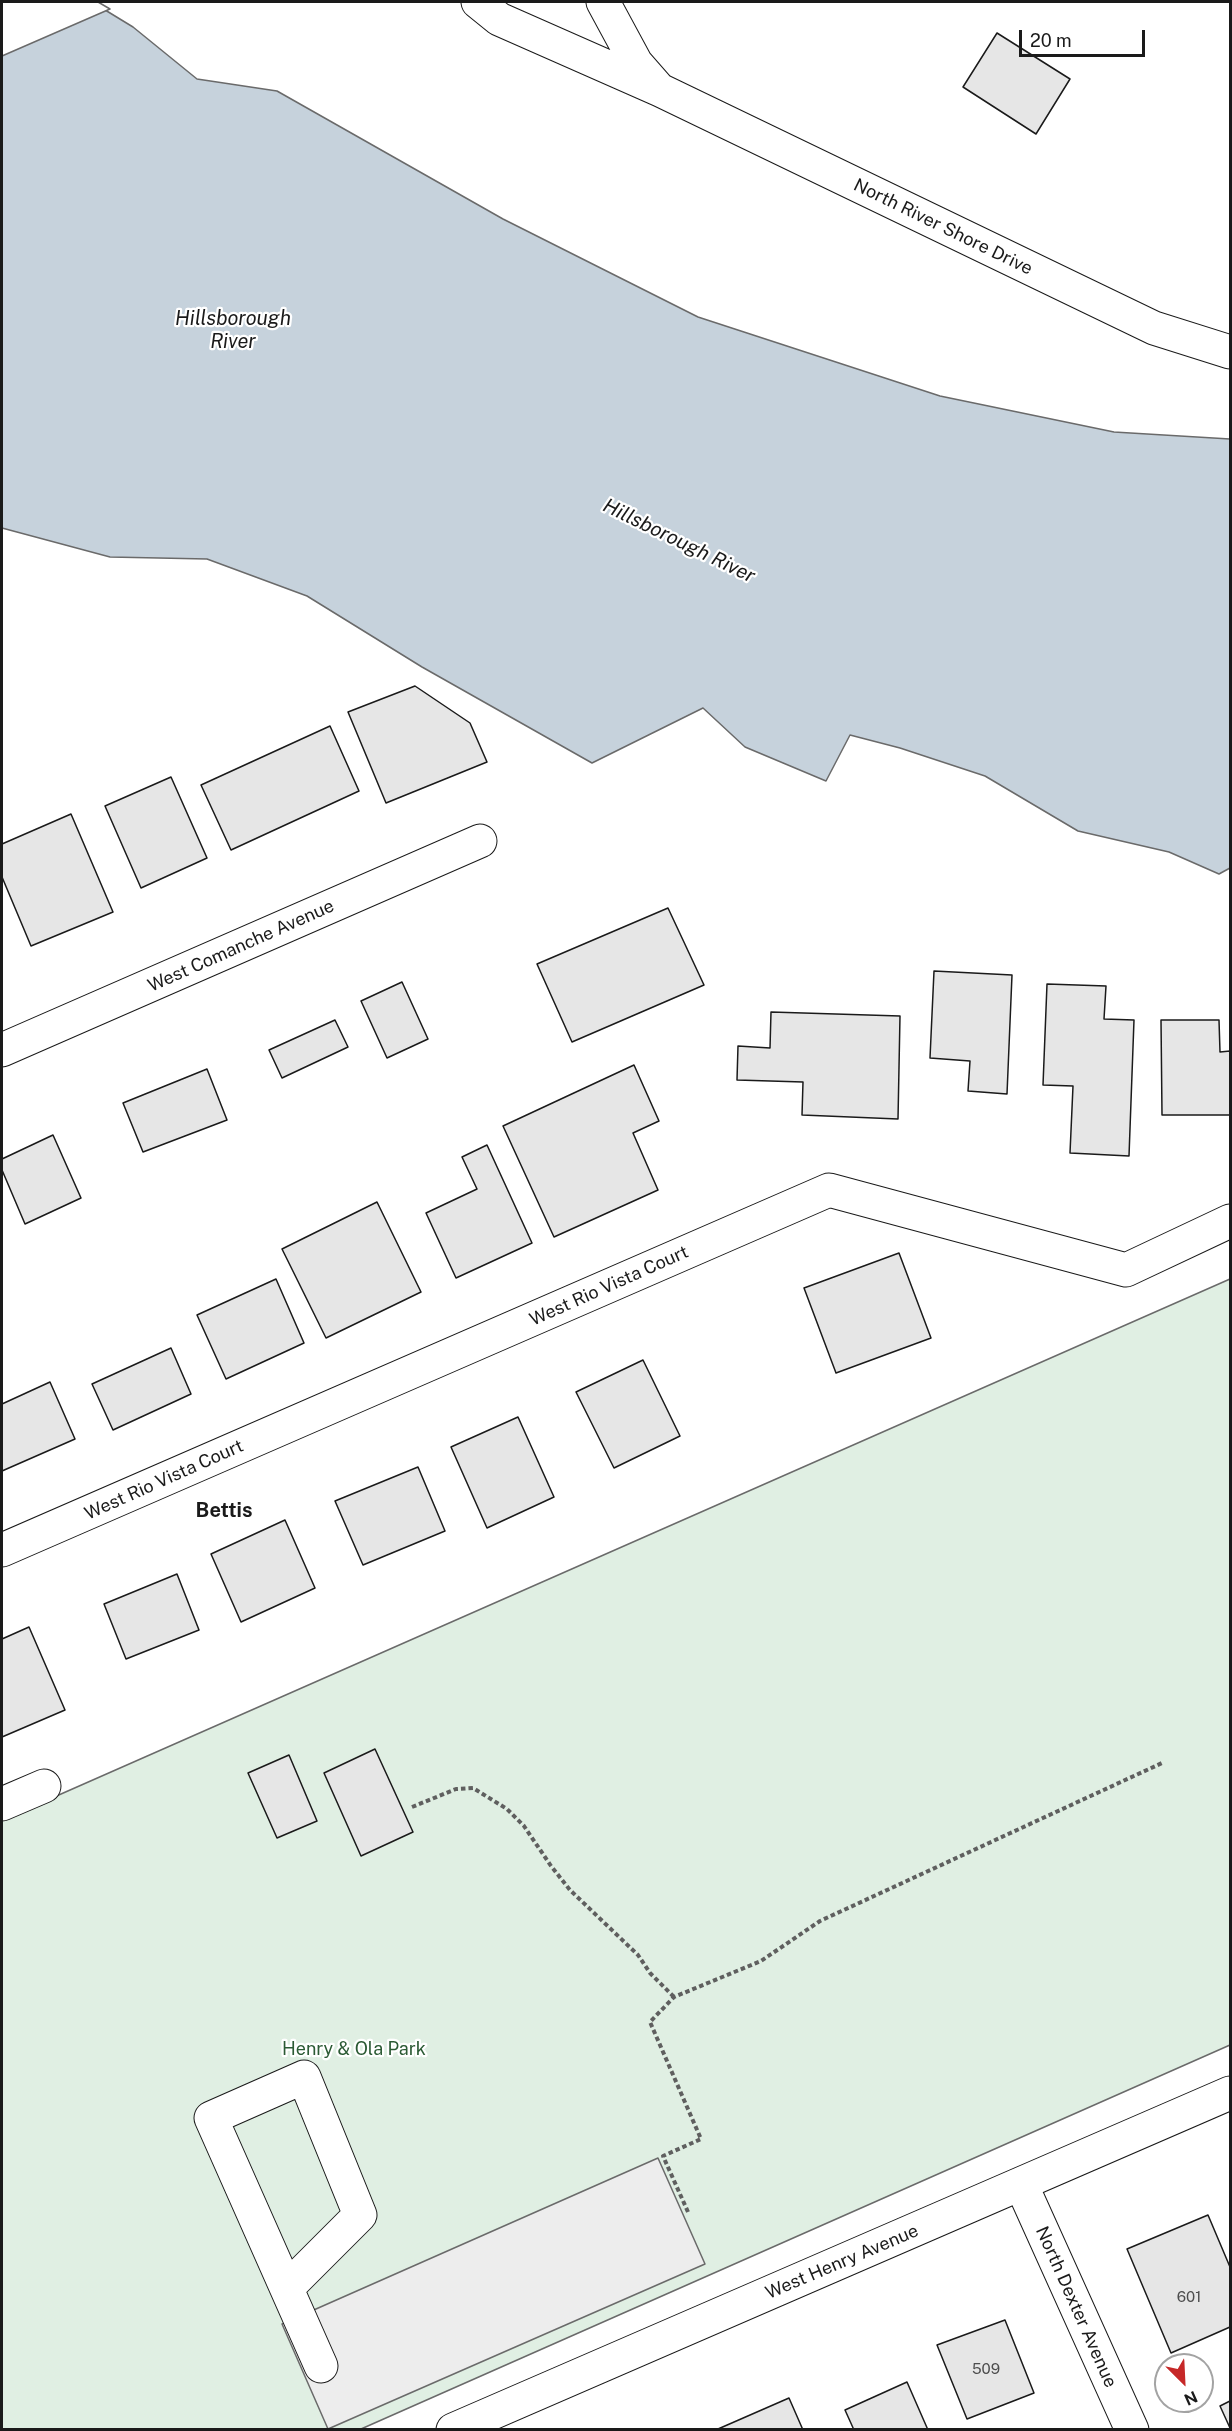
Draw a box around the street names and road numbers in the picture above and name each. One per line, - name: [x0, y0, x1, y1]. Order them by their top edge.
- street label: North River Shore Drive: [850, 174, 1036, 280]
- street label: West Comanche Avenue: [145, 895, 337, 997]
- street label: West Rio Vista Court: [526, 1241, 692, 1331]
- street label: West Rio Vista Court: [81, 1435, 247, 1525]
- street label: West Henry Avenue: [762, 2220, 922, 2304]
- street label: North Dexter Avenue: [1031, 2223, 1121, 2391]

